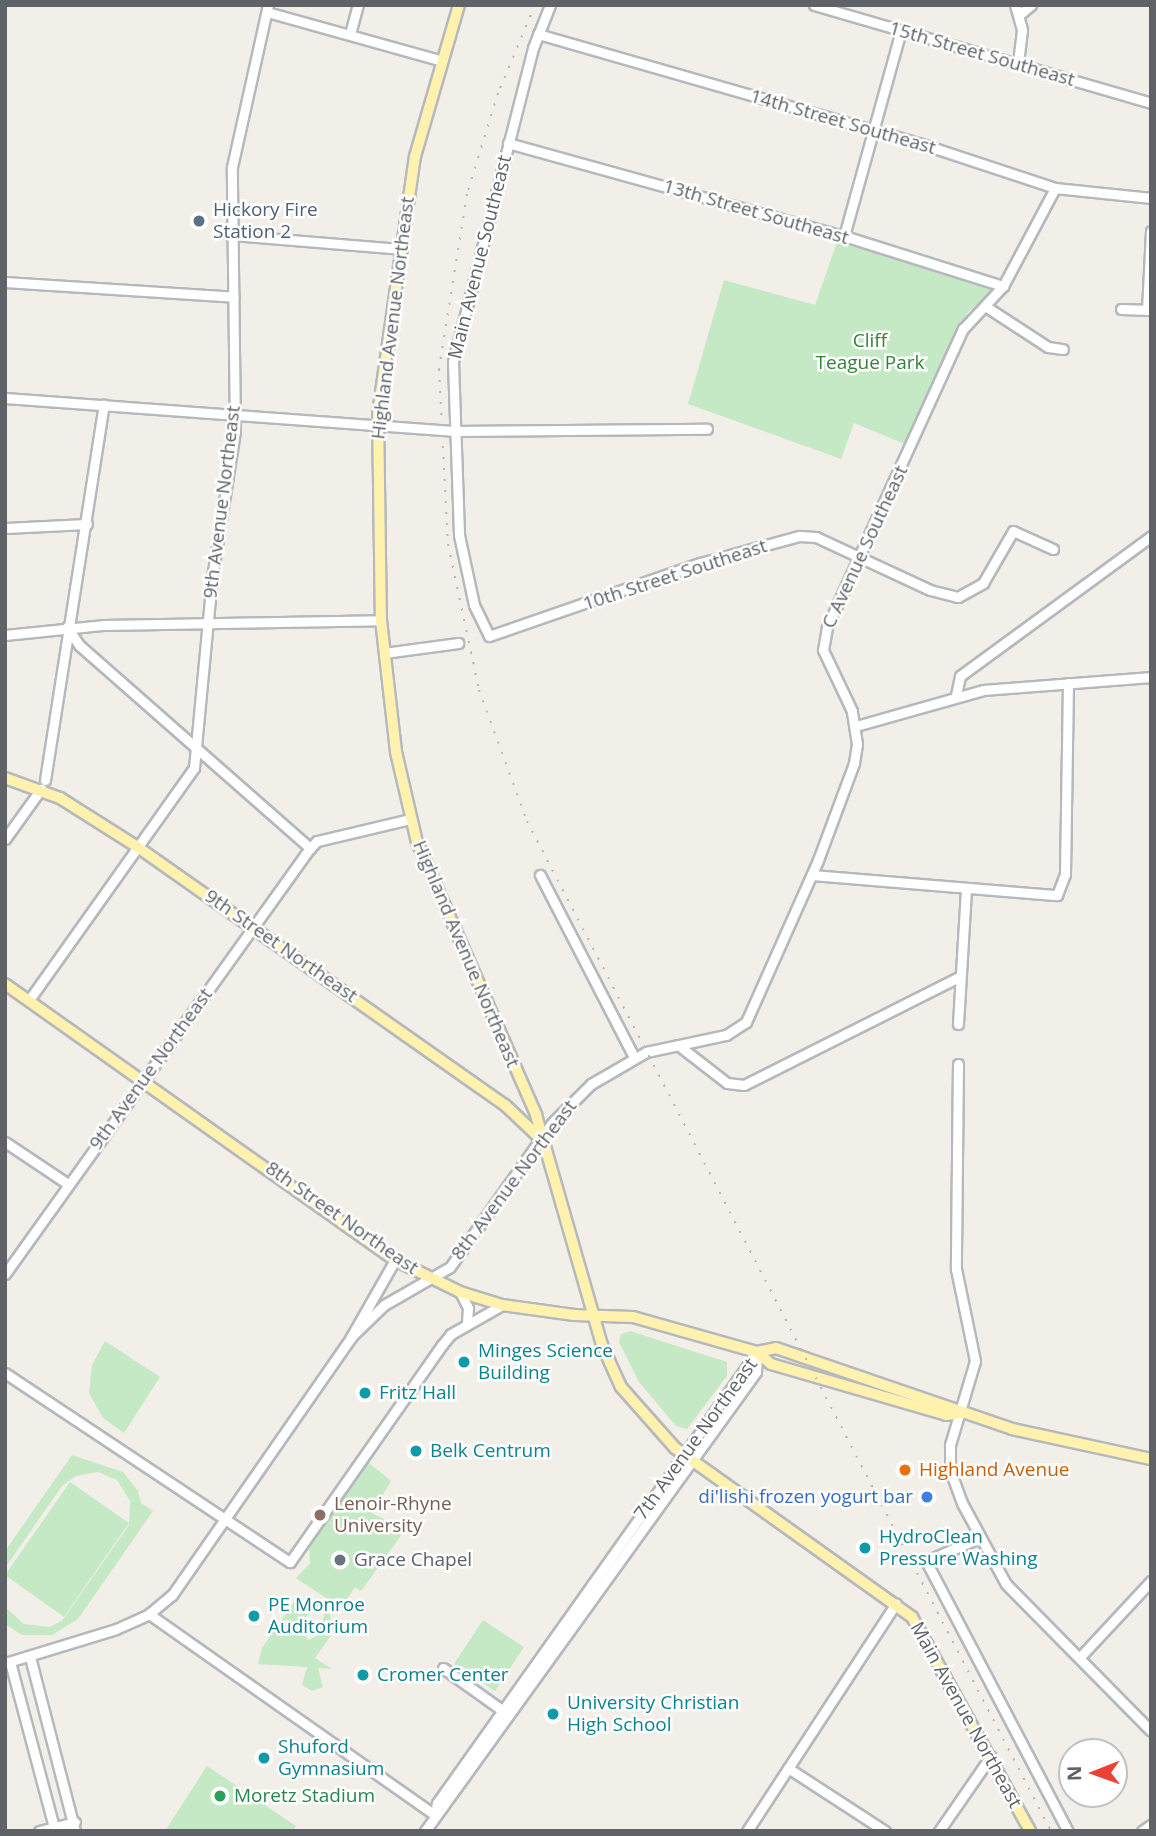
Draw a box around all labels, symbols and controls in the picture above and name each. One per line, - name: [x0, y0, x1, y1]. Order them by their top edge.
- street label: 15th Street Southeast: [887, 17, 1077, 91]
- street label: 14th Street Southeast: [748, 85, 938, 159]
- street label: Main Avenue Southeast: [444, 153, 516, 361]
- street label: 13th Street Southeast: [661, 175, 851, 249]
- street label: Highland Avenue Northeast: [367, 195, 419, 441]
- place label: Hickory Fire Station 2: [213, 199, 318, 243]
- marker: Hickory Fire Station 2: [191, 213, 207, 229]
- park label: Cliff Teague Park: [816, 330, 924, 374]
- street label: 9th Avenue Northeast: [199, 404, 245, 600]
- street label: C Avenue Southeast: [817, 462, 913, 632]
- street label: 10th Street Southeast: [580, 534, 770, 616]
- street label: Highland Avenue Northeast: [408, 837, 524, 1071]
- street label: 9th Street Northeast: [200, 885, 362, 1007]
- street label: 9th Avenue Northeast: [85, 984, 217, 1154]
- street label: 8th Avenue Northeast: [446, 1096, 582, 1264]
- street label: 8th Street Northeast: [261, 1157, 423, 1279]
- place label: Minges Science Building: [478, 1340, 613, 1384]
- marker: Minges Science Building: [456, 1354, 472, 1370]
- street label: 7th Avenue Northeast: [630, 1354, 762, 1524]
- place label: Fritz Hall: [379, 1382, 456, 1404]
- marker: Fritz Hall: [357, 1385, 373, 1401]
- place label: Belk Centrum: [430, 1440, 551, 1462]
- marker: Belk Centrum: [408, 1443, 424, 1459]
- place label: Highland Avenue: [919, 1459, 1069, 1481]
- marker: Highland Avenue: [897, 1462, 913, 1478]
- place label: di'lishi frozen yogurt bar: [698, 1486, 913, 1508]
- marker: di'lishi frozen yogurt bar: [919, 1489, 935, 1505]
- place label: Lenoir-Rhyne University: [334, 1493, 452, 1537]
- marker: Lenoir-Rhyne University: [312, 1507, 328, 1523]
- place label: HydroClean Pressure Washing: [879, 1526, 1038, 1570]
- marker: HydroClean Pressure Washing: [857, 1540, 873, 1556]
- place label: Grace Chapel: [354, 1549, 472, 1571]
- marker: Grace Chapel: [332, 1552, 348, 1568]
- place label: PE Monroe Auditorium: [268, 1594, 368, 1638]
- marker: PE Monroe Auditorium: [246, 1608, 262, 1624]
- street label: Main Avenue Northeast: [905, 1618, 1027, 1812]
- place label: Cromer Center: [377, 1664, 509, 1686]
- marker: Cromer Center: [355, 1667, 371, 1683]
- place label: University Christian High School: [567, 1692, 739, 1736]
- marker: University Christian High School: [545, 1706, 561, 1722]
- place label: Shuford Gymnasium: [278, 1736, 384, 1780]
- north arrow: [1058, 1738, 1128, 1808]
- marker: Shuford Gymnasium: [256, 1750, 272, 1766]
- text: N: [1061, 1765, 1087, 1781]
- place label: Moretz Stadium: [234, 1785, 375, 1807]
- marker: Moretz Stadium: [212, 1788, 228, 1804]

